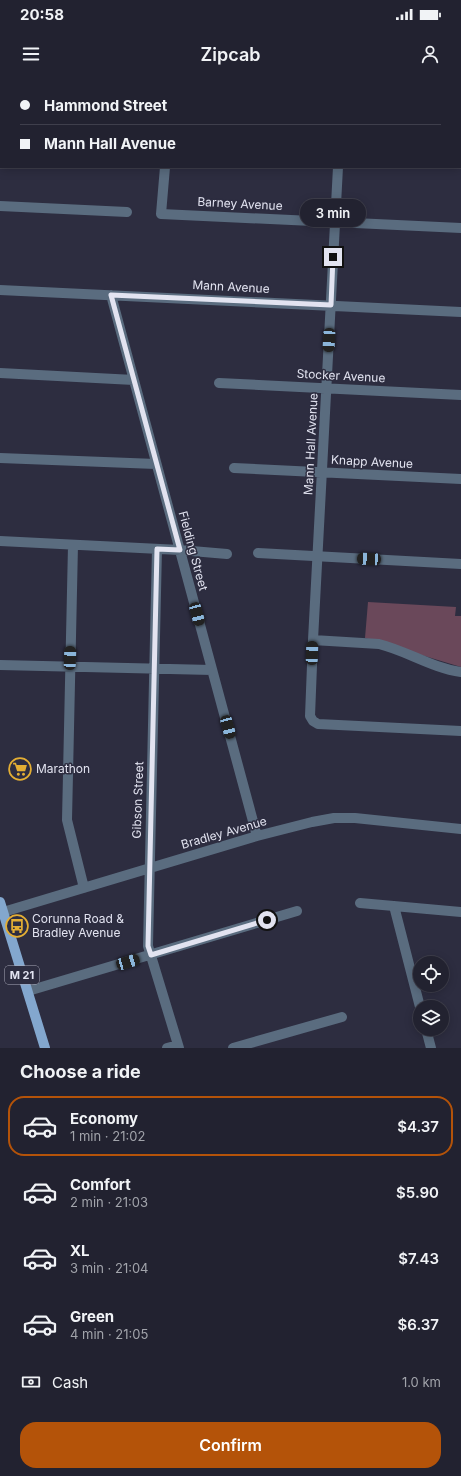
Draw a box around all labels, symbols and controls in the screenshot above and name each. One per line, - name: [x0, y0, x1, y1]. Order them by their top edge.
- text: 20:58: [20, 5, 64, 24]
- icon: menu: [20, 43, 42, 65]
- icon: person: [419, 43, 441, 65]
- text: Zipcab: [201, 44, 260, 65]
- text: Hammond Street: [44, 96, 167, 115]
- text: Mann Hall Avenue: [44, 134, 176, 153]
- street label: Barney Avenue: [197, 194, 283, 213]
- callout: 3 min: [300, 199, 366, 227]
- text: 3 min: [316, 205, 350, 221]
- route end: [324, 248, 342, 266]
- street label: Mann Avenue: [192, 277, 270, 296]
- car: [322, 328, 336, 352]
- street label: Stocker Avenue: [296, 366, 386, 385]
- street label: Mann Hall Avenue: [300, 393, 321, 495]
- street label: Knapp Avenue: [331, 452, 413, 471]
- street label: Fielding Street: [176, 509, 211, 592]
- car: [357, 552, 381, 566]
- car: [188, 601, 206, 627]
- car: [306, 641, 318, 665]
- car: [64, 646, 76, 670]
- car: [219, 714, 237, 740]
- supermarket icon: Marathon: [7, 756, 33, 782]
- place label: Marathon: [36, 761, 90, 776]
- street label: Gibson Street: [129, 761, 146, 839]
- street label: Bradley Avenue: [179, 813, 268, 852]
- place label: Corunna Road & Bradley Avenue: [32, 911, 124, 940]
- route start: [258, 911, 276, 929]
- bus stop icon: Corunna Road & Bradley Avenue: [4, 913, 30, 939]
- car: [115, 953, 141, 971]
- map controls: [413, 956, 449, 1036]
- button: locate: [413, 956, 449, 992]
- road number: M 21: [5, 966, 39, 984]
- button: layers: [413, 1000, 449, 1036]
- text: Choose a ride: [20, 1061, 141, 1082]
- icon: car: [22, 1108, 58, 1144]
- text: Economy: [70, 1109, 138, 1128]
- text: $4.37: [397, 1117, 439, 1136]
- text: 1 min · 21:02: [70, 1128, 145, 1144]
- icon: car: [22, 1174, 58, 1210]
- text: Comfort: [70, 1175, 131, 1194]
- text: $5.90: [396, 1183, 439, 1202]
- text: 2 min · 21:03: [70, 1194, 148, 1210]
- icon: car: [22, 1240, 58, 1276]
- text: XL: [70, 1241, 90, 1260]
- text: $7.43: [398, 1249, 439, 1268]
- text: 3 min · 21:04: [70, 1260, 149, 1276]
- icon: car: [22, 1306, 58, 1342]
- text: Green: [70, 1307, 114, 1326]
- text: $6.37: [398, 1315, 439, 1334]
- text: 4 min · 21:05: [70, 1326, 148, 1342]
- icon: cash: [20, 1371, 42, 1393]
- text: Cash: [52, 1373, 88, 1392]
- text: 1.0 km: [402, 1374, 441, 1390]
- button: Confirm: [20, 1422, 441, 1468]

